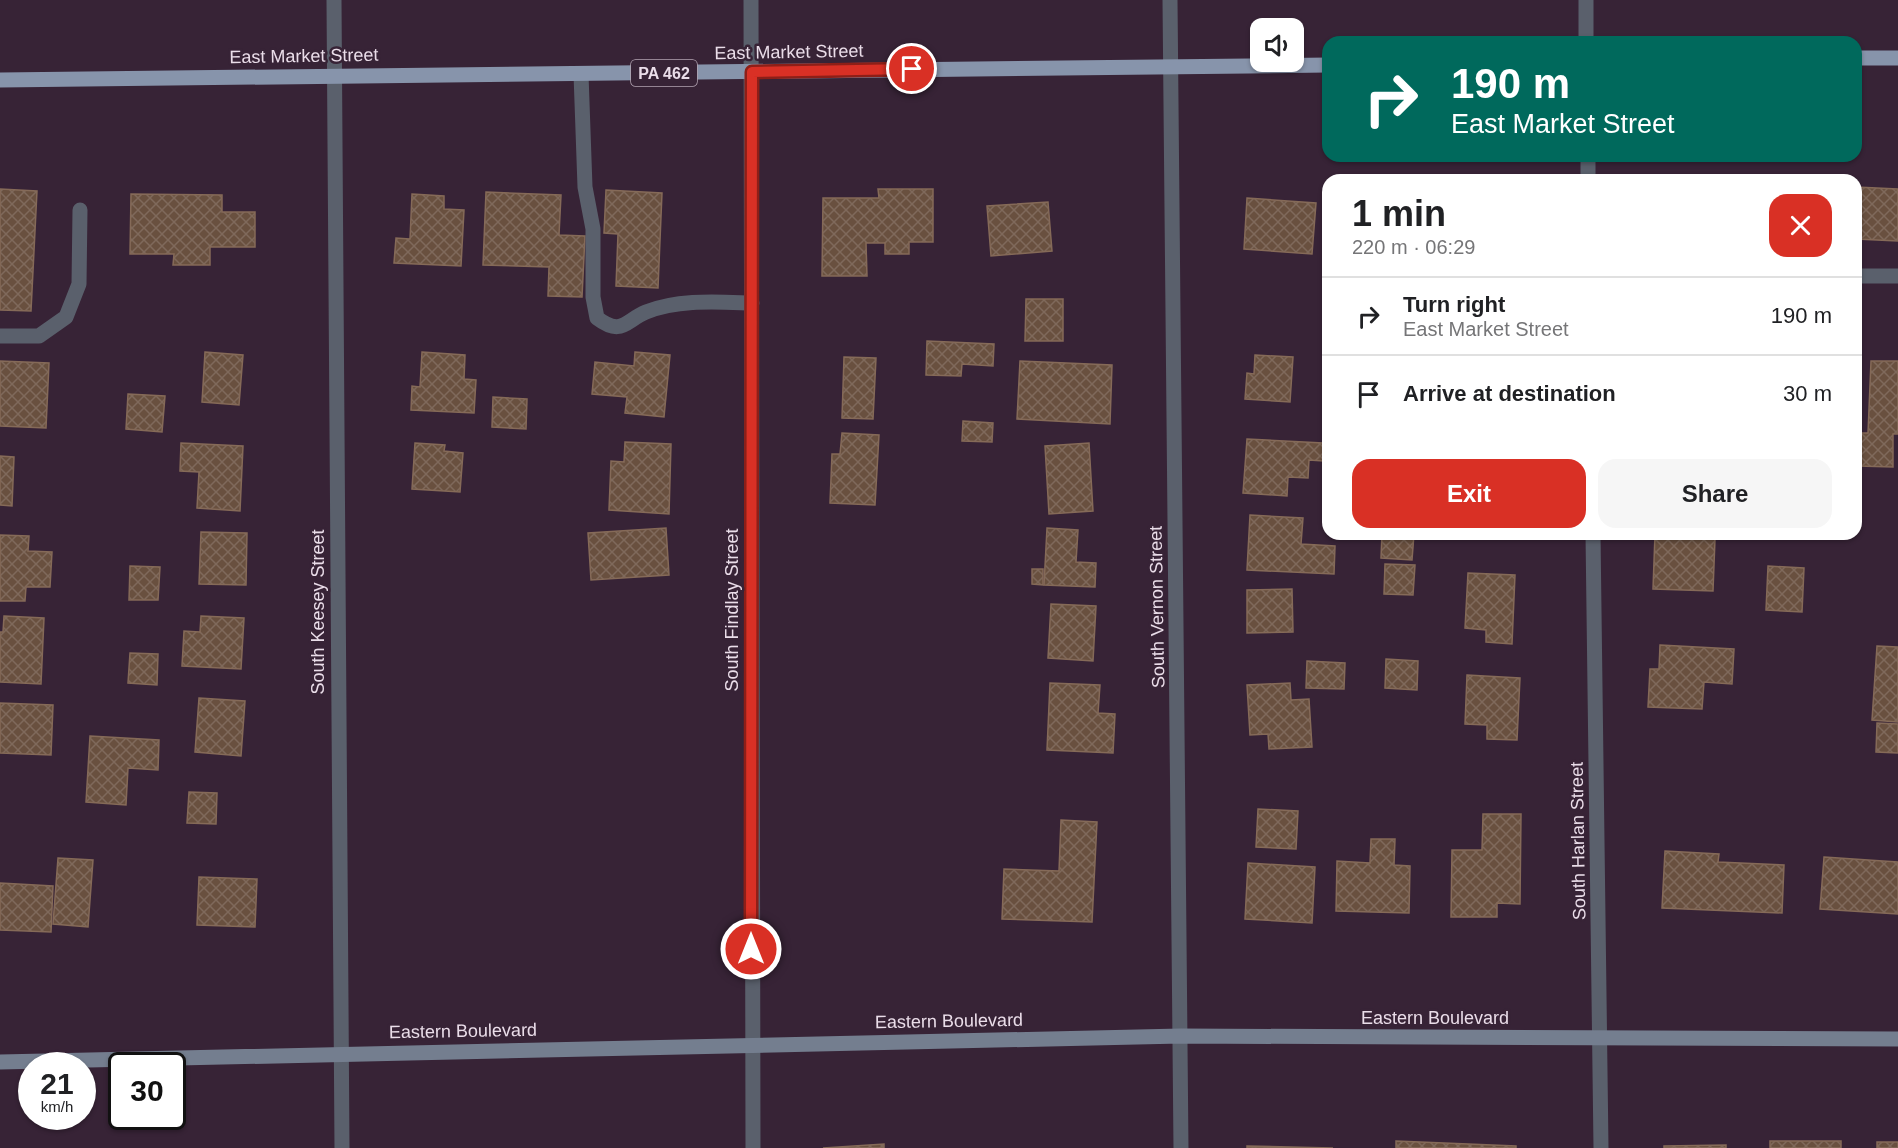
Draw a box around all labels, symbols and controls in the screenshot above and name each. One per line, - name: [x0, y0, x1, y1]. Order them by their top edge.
- map controls: [1250, 18, 1304, 72]
- button: sound: [1250, 18, 1304, 72]
- street label: East Market Street: [714, 41, 864, 63]
- pin: [886, 43, 937, 94]
- street label: East Market Street: [229, 45, 379, 67]
- icon: arrive: [895, 52, 928, 85]
- road number: PA 462: [631, 60, 697, 86]
- icon: right: [1352, 60, 1430, 138]
- text: 190 m: [1451, 60, 1570, 107]
- text: East Market Street: [1451, 109, 1675, 139]
- text: 1 min: [1352, 193, 1446, 234]
- button: close: [1769, 194, 1832, 257]
- text: 220 m · 06:29: [1352, 236, 1475, 258]
- text: Turn right: [1403, 292, 1505, 317]
- icon: right: [1352, 300, 1385, 333]
- text: 190 m: [1771, 303, 1832, 328]
- text: East Market Street: [1403, 318, 1569, 340]
- icon: arrive: [1352, 378, 1385, 411]
- text: Arrive at destination: [1403, 381, 1616, 406]
- text: 30 m: [1783, 381, 1832, 406]
- button: Exit: [1352, 459, 1586, 528]
- button: Share: [1598, 459, 1832, 528]
- street label: South Vernon Street: [1146, 526, 1168, 688]
- street label: South Findlay Street: [722, 528, 742, 692]
- street label: South Keesey Street: [308, 529, 328, 695]
- street label: South Harlan Street: [1567, 762, 1589, 920]
- position arrow: [719, 917, 783, 981]
- street label: Eastern Boulevard: [1361, 1008, 1509, 1028]
- street label: Eastern Boulevard: [875, 1010, 1023, 1032]
- street label: Eastern Boulevard: [389, 1020, 537, 1042]
- speed limit sign: 30: [108, 1052, 186, 1130]
- text: 21: [40, 1067, 74, 1100]
- text: km/h: [41, 1098, 73, 1115]

